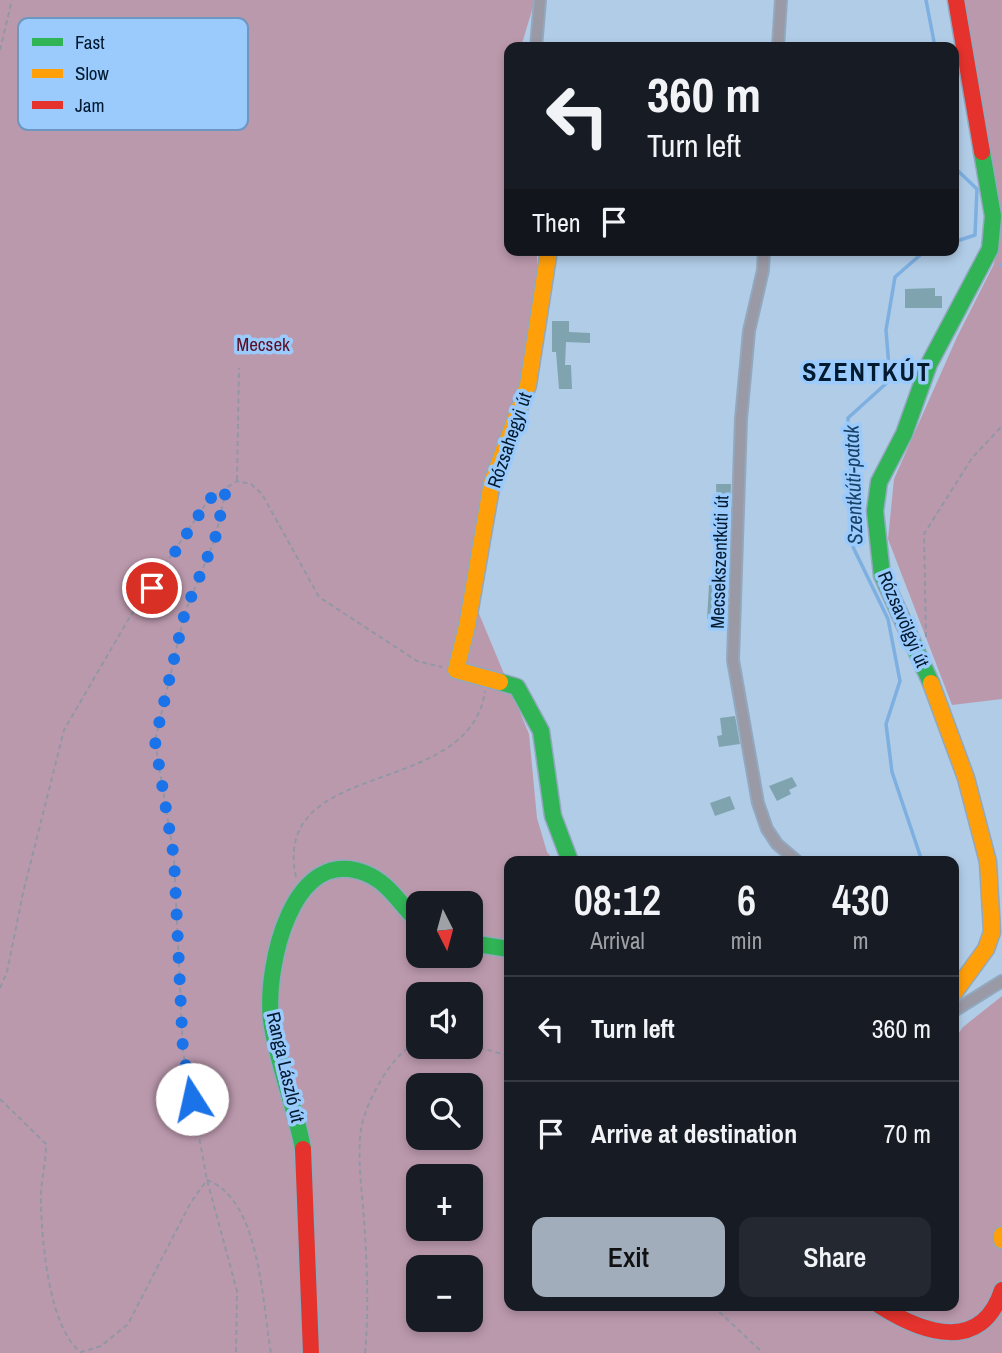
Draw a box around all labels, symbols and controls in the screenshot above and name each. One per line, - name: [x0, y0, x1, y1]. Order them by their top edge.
- legend: [18, 18, 248, 130]
- text: Fast: [75, 29, 105, 55]
- text: Slow: [75, 60, 110, 86]
- text: 360 m: [647, 61, 761, 127]
- icon: left: [532, 70, 623, 161]
- text: Jam: [75, 92, 104, 118]
- text: Turn left: [647, 124, 741, 167]
- icon: arrive: [595, 203, 633, 241]
- text: Then: [532, 205, 581, 240]
- park label: Mecsek: [236, 331, 290, 357]
- district label: SZENTKÚT: [802, 354, 932, 389]
- street label: Rózsahegyi út: [480, 388, 538, 491]
- water label: Szentkúti-patak: [836, 423, 870, 545]
- street label: Mecsekszentkúti út: [704, 494, 734, 629]
- pin: [122, 558, 182, 618]
- street label: Rózsavölgyi út: [872, 567, 936, 672]
- icon: arrive: [133, 569, 171, 607]
- text: 08:12: [574, 872, 661, 928]
- text: 6: [737, 872, 756, 928]
- text: 430: [832, 872, 889, 928]
- north arrow: [406, 891, 483, 968]
- map controls: [406, 891, 483, 1332]
- text: Arrival: [590, 925, 645, 956]
- text: min: [731, 925, 762, 956]
- text: m: [853, 925, 868, 956]
- button: sound: [406, 982, 483, 1059]
- street label: Ranga László út: [261, 1009, 311, 1125]
- icon: left: [532, 1010, 570, 1048]
- text: Turn left: [591, 1011, 675, 1046]
- text: 360 m: [872, 1011, 931, 1046]
- position arrow: [155, 1062, 229, 1136]
- button: search: [406, 1073, 483, 1150]
- icon: arrive: [532, 1115, 570, 1153]
- text: Arrive at destination: [591, 1116, 797, 1151]
- text: 70 m: [884, 1116, 931, 1151]
- button: +: [406, 1164, 483, 1241]
- button: Exit: [532, 1217, 725, 1297]
- button: Share: [739, 1217, 931, 1297]
- button: −: [406, 1255, 483, 1332]

